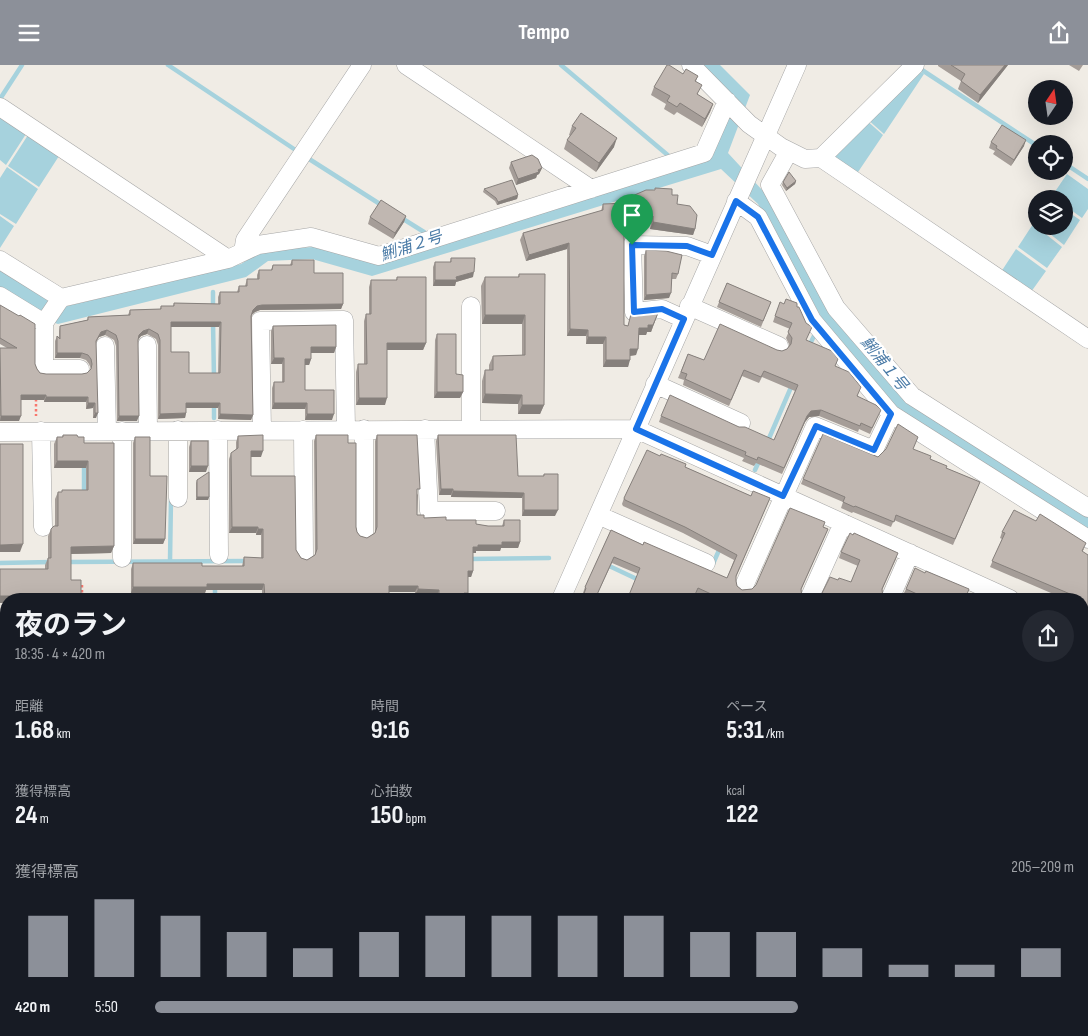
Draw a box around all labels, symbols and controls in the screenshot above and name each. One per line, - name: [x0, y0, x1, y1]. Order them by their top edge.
- icon: menu: [15, 19, 43, 47]
- text: Tempo: [518, 19, 570, 46]
- icon: share: [1045, 19, 1073, 47]
- north arrow: [1028, 80, 1072, 125]
- map controls: [1028, 80, 1073, 235]
- button: locate: [1028, 135, 1073, 180]
- button: layers: [1028, 190, 1073, 235]
- pin: [611, 194, 653, 245]
- icon: arrive: [618, 201, 646, 229]
- water label: 鯏浦２号: [378, 227, 446, 265]
- water label: 鯏浦１号: [856, 333, 912, 396]
- text: 夜のラン: [15, 609, 127, 642]
- button: share: [1022, 610, 1074, 662]
- text: 18:35 · 4 × 420 m: [15, 645, 105, 664]
- text: 距離: [15, 698, 43, 715]
- text: 時間: [371, 698, 399, 715]
- text: ペース: [726, 698, 768, 715]
- text: 1.68: [15, 715, 54, 746]
- text: 9:16: [371, 715, 410, 746]
- text: 5:31: [726, 715, 764, 746]
- text: km: [54, 725, 71, 742]
- text: /km: [764, 725, 784, 742]
- text: kcal: [726, 782, 745, 799]
- text: 獲得標高: [15, 783, 71, 800]
- text: 心拍数: [371, 783, 413, 800]
- text: 122: [726, 799, 758, 830]
- text: 24: [15, 800, 38, 831]
- text: 150: [371, 800, 403, 831]
- text: m: [38, 810, 49, 827]
- text: bpm: [403, 810, 426, 827]
- text: 205–209 m: [1011, 858, 1074, 877]
- text: 獲得標高: [15, 863, 79, 882]
- text: 420 m: [15, 998, 50, 1017]
- text: 5:50: [95, 998, 118, 1017]

